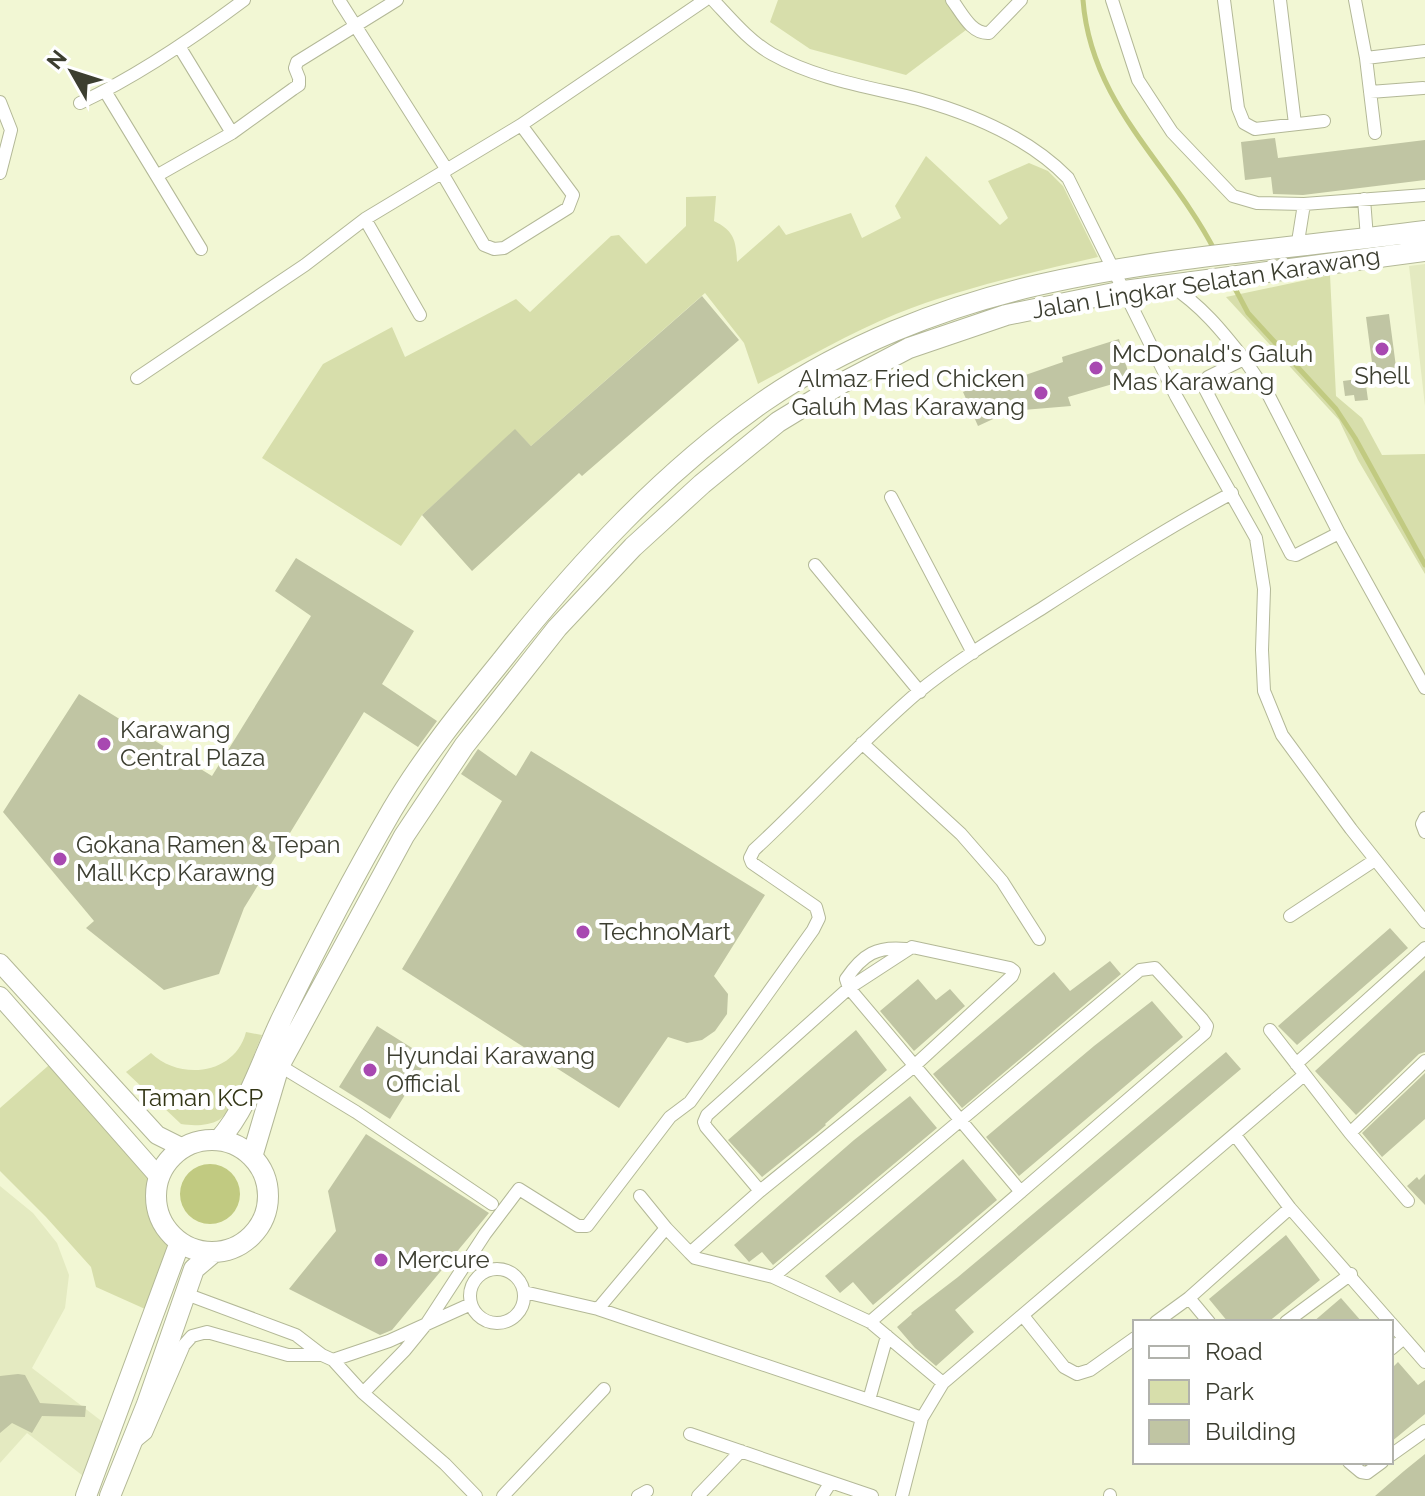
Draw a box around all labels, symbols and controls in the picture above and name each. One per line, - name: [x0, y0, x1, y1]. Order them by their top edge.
- north arrow: [32, 32, 112, 112]
- text: N: [41, 45, 72, 74]
- street label: Jalan Lingkar Selatan Karawang: [1030, 241, 1382, 324]
- place label: McDonald's Galuh Mas Karawang: [1112, 339, 1313, 396]
- marker: Shell: [1373, 340, 1391, 358]
- marker: McDonald's Galuh Mas Karawang: [1087, 359, 1105, 377]
- place label: Shell: [1354, 361, 1410, 390]
- place label: Almaz Fried Chicken Galuh Mas Karawang: [791, 364, 1025, 421]
- marker: Almaz Fried Chicken Galuh Mas Karawang: [1032, 384, 1050, 402]
- place label: Karawang Central Plaza: [120, 715, 265, 772]
- marker: Karawang Central Plaza: [95, 735, 113, 753]
- place label: Gokana Ramen & Tepan Mall Kcp Karawng: [76, 830, 341, 887]
- marker: Gokana Ramen & Tepan Mall Kcp Karawng: [51, 850, 69, 868]
- place label: TechnoMart: [599, 917, 731, 946]
- marker: TechnoMart: [574, 923, 592, 941]
- place label: Hyundai Karawang Official: [386, 1041, 595, 1098]
- marker: Hyundai Karawang Official: [361, 1061, 379, 1079]
- park label: Taman KCP: [137, 1083, 263, 1112]
- place label: Mercure: [397, 1245, 490, 1274]
- marker: Mercure: [372, 1251, 390, 1269]
- legend: [1133, 1320, 1393, 1464]
- text: Road: [1205, 1337, 1263, 1366]
- text: Park: [1205, 1377, 1254, 1406]
- text: Building: [1205, 1417, 1296, 1446]

